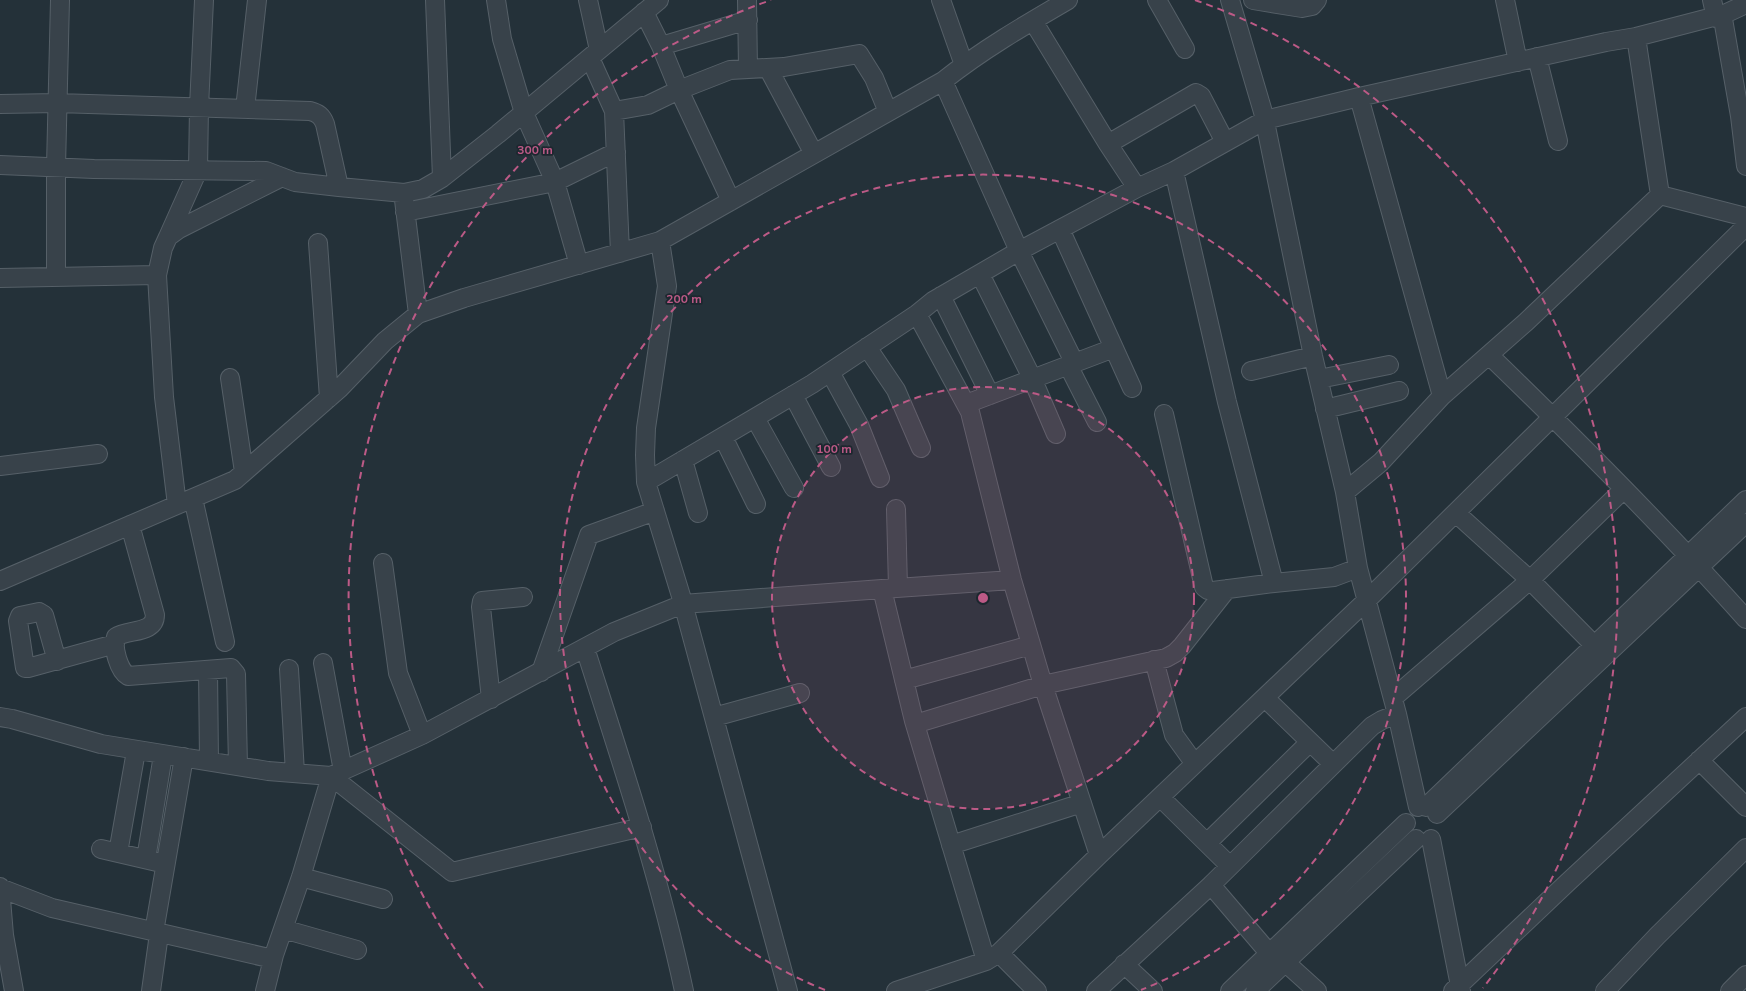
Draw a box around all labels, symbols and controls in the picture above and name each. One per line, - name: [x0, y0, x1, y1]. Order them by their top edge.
- text: 300 m: [517, 142, 553, 158]
- text: 200 m: [666, 291, 702, 307]
- text: 100 m: [816, 441, 852, 457]
- centre of rings: [976, 591, 990, 605]

